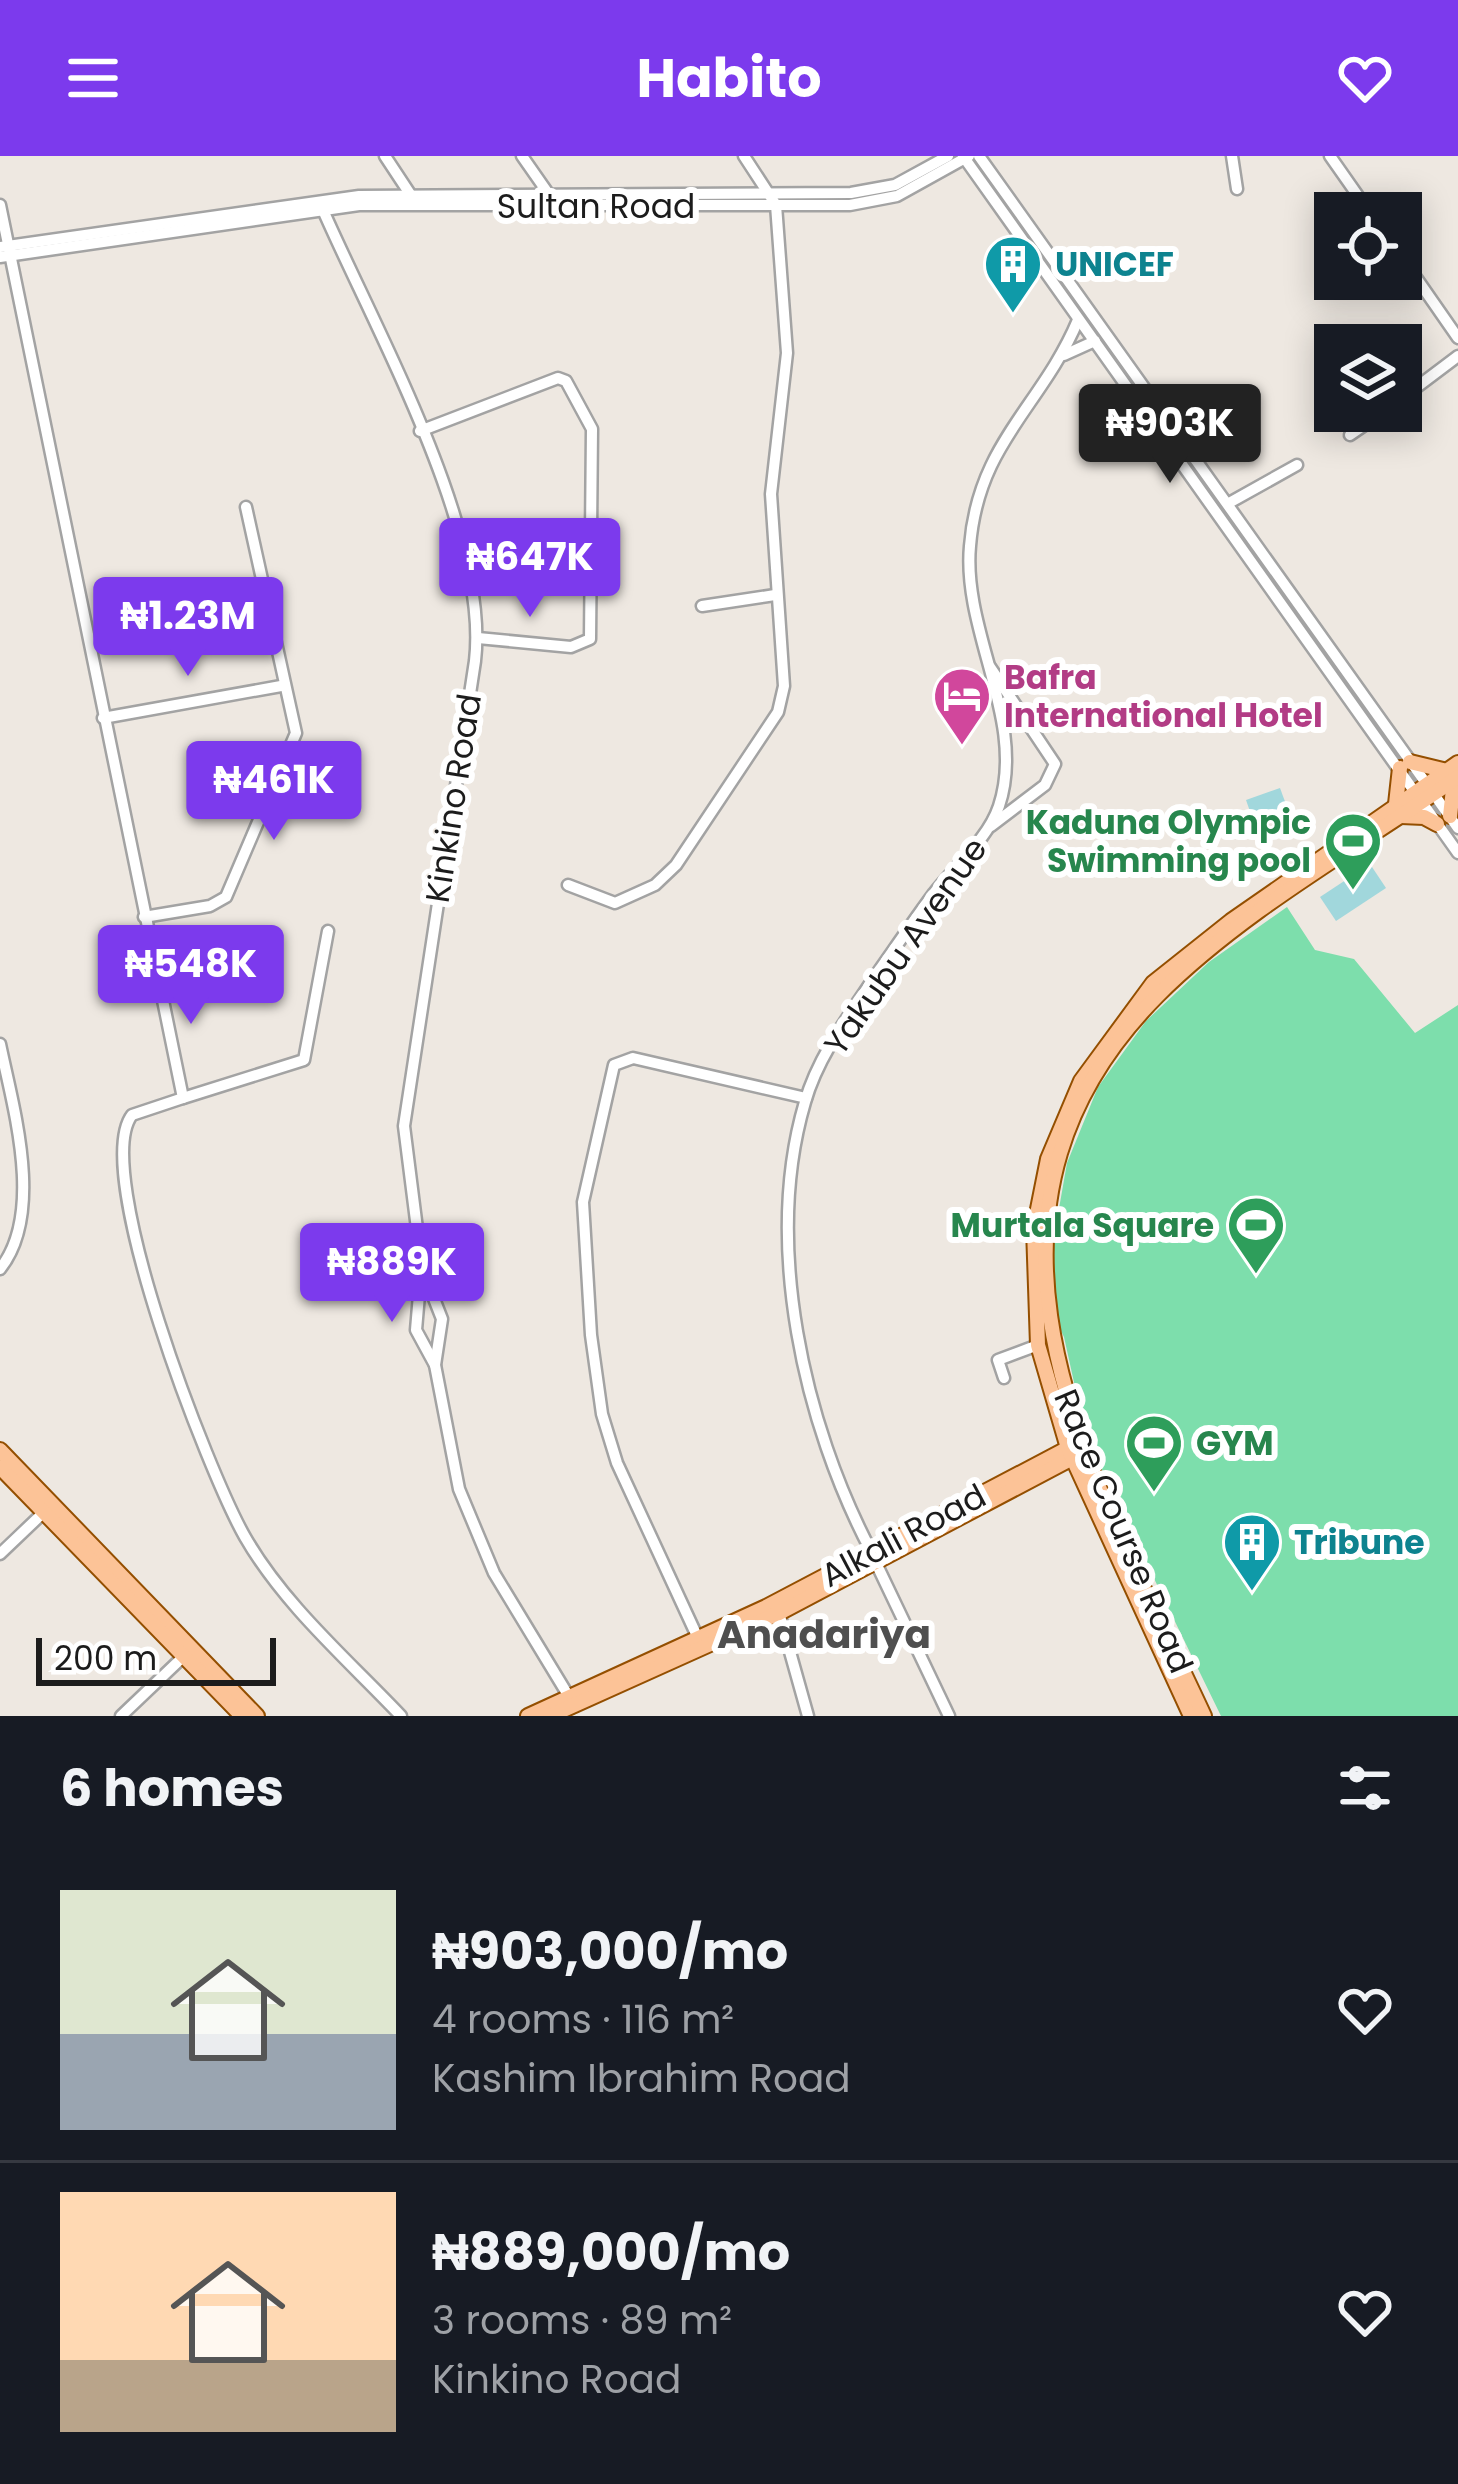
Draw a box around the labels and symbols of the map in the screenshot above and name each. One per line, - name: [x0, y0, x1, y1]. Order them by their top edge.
- street label: Sultan Road: [497, 183, 695, 230]
- building icon: UNICEF: [982, 233, 1044, 315]
- place label: UNICEF: [1055, 241, 1174, 288]
- pin: ₦903K: [1086, 384, 1254, 486]
- pin: ₦647K: [446, 518, 614, 620]
- pin: ₦1.23M: [90, 577, 286, 679]
- place label: Bafra International Hotel: [1004, 654, 1323, 739]
- hotel icon: Bafra International Hotel: [931, 665, 993, 747]
- street label: Kinkino Road: [414, 690, 493, 906]
- pin: ₦461K: [190, 741, 358, 843]
- place label: Kaduna Olympic Swimming pool: [1026, 799, 1311, 884]
- sports icon: Kaduna Olympic Swimming pool: [1322, 810, 1384, 892]
- street label: Yakubu Avenue: [813, 828, 998, 1065]
- pin: ₦548K: [107, 925, 275, 1027]
- sports icon: Murtala Square: [1225, 1194, 1287, 1276]
- place label: Murtala Square: [951, 1202, 1214, 1249]
- pin: ₦889K: [308, 1223, 476, 1325]
- street label: Race Course Road: [1043, 1382, 1205, 1680]
- sports icon: GYM: [1123, 1412, 1185, 1494]
- place label: GYM: [1196, 1420, 1274, 1467]
- street label: Alkali Road: [813, 1472, 994, 1599]
- building icon: Tribune: [1221, 1511, 1283, 1593]
- place label: Tribune: [1294, 1519, 1425, 1566]
- district label: Anadariya: [717, 1607, 931, 1662]
- scale bar: [36, 1632, 276, 1685]

